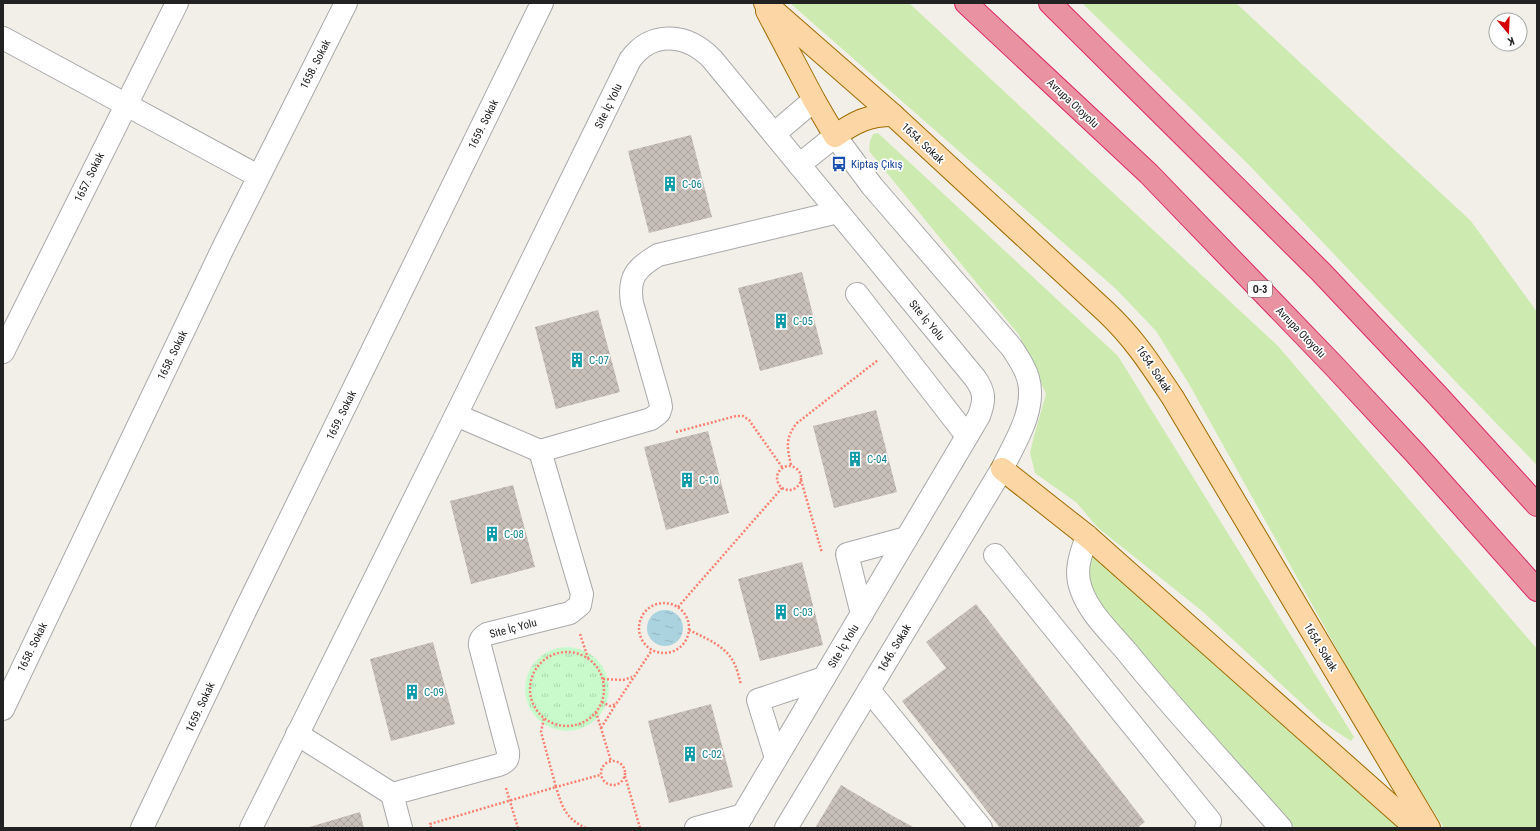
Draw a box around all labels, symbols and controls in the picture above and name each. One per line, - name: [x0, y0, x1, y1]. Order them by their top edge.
- north arrow: [1488, 12, 1528, 52]
- text: K: [1505, 34, 1516, 48]
- street label: 1658. Sokak: [297, 37, 333, 91]
- street label: Avrupa Otoyolu: [1044, 76, 1101, 131]
- street label: Site İç Yolu: [592, 82, 625, 131]
- street label: 1659. Sokak: [466, 97, 501, 151]
- street label: 1654. Sokak: [899, 120, 947, 166]
- street label: 1657. Sokak: [72, 150, 107, 204]
- bus stop icon: Kiptaş Çıkış: [830, 155, 848, 173]
- place label: Kiptaş Çıkış: [851, 158, 902, 171]
- building icon: C-06: [661, 175, 679, 193]
- place label: C-06: [682, 178, 702, 191]
- road number: O-3: [1248, 281, 1272, 297]
- street label: Site İç Yolu: [906, 298, 947, 343]
- street label: Avrupa Otoyolu: [1273, 304, 1328, 361]
- building icon: C-05: [772, 312, 790, 330]
- place label: C-05: [793, 315, 813, 328]
- street label: 1658. Sokak: [155, 328, 190, 382]
- street label: 1654. Sokak: [1133, 343, 1174, 395]
- building icon: C-07: [568, 351, 586, 369]
- place label: C-07: [589, 354, 609, 367]
- street label: 1659. Sokak: [324, 388, 359, 442]
- building icon: C-04: [846, 450, 864, 468]
- place label: C-04: [867, 453, 887, 466]
- building icon: C-10: [678, 471, 696, 489]
- place label: C-10: [699, 474, 719, 487]
- building icon: C-08: [483, 525, 501, 543]
- place label: C-08: [504, 528, 524, 541]
- building icon: C-03: [772, 603, 790, 621]
- place label: C-03: [793, 606, 813, 619]
- street label: Site İç Yolu: [488, 616, 538, 641]
- street label: 1658. Sokak: [15, 620, 50, 674]
- street label: 1654. Sokak: [1301, 621, 1340, 674]
- street label: Site İç Yolu: [825, 622, 861, 670]
- street label: 1646. Sokak: [875, 622, 914, 675]
- street label: 1659. Sokak: [183, 680, 218, 734]
- building icon: C-09: [403, 683, 421, 701]
- place label: C-09: [424, 686, 444, 699]
- building icon: C-02: [681, 745, 699, 763]
- place label: C-02: [702, 748, 722, 761]

